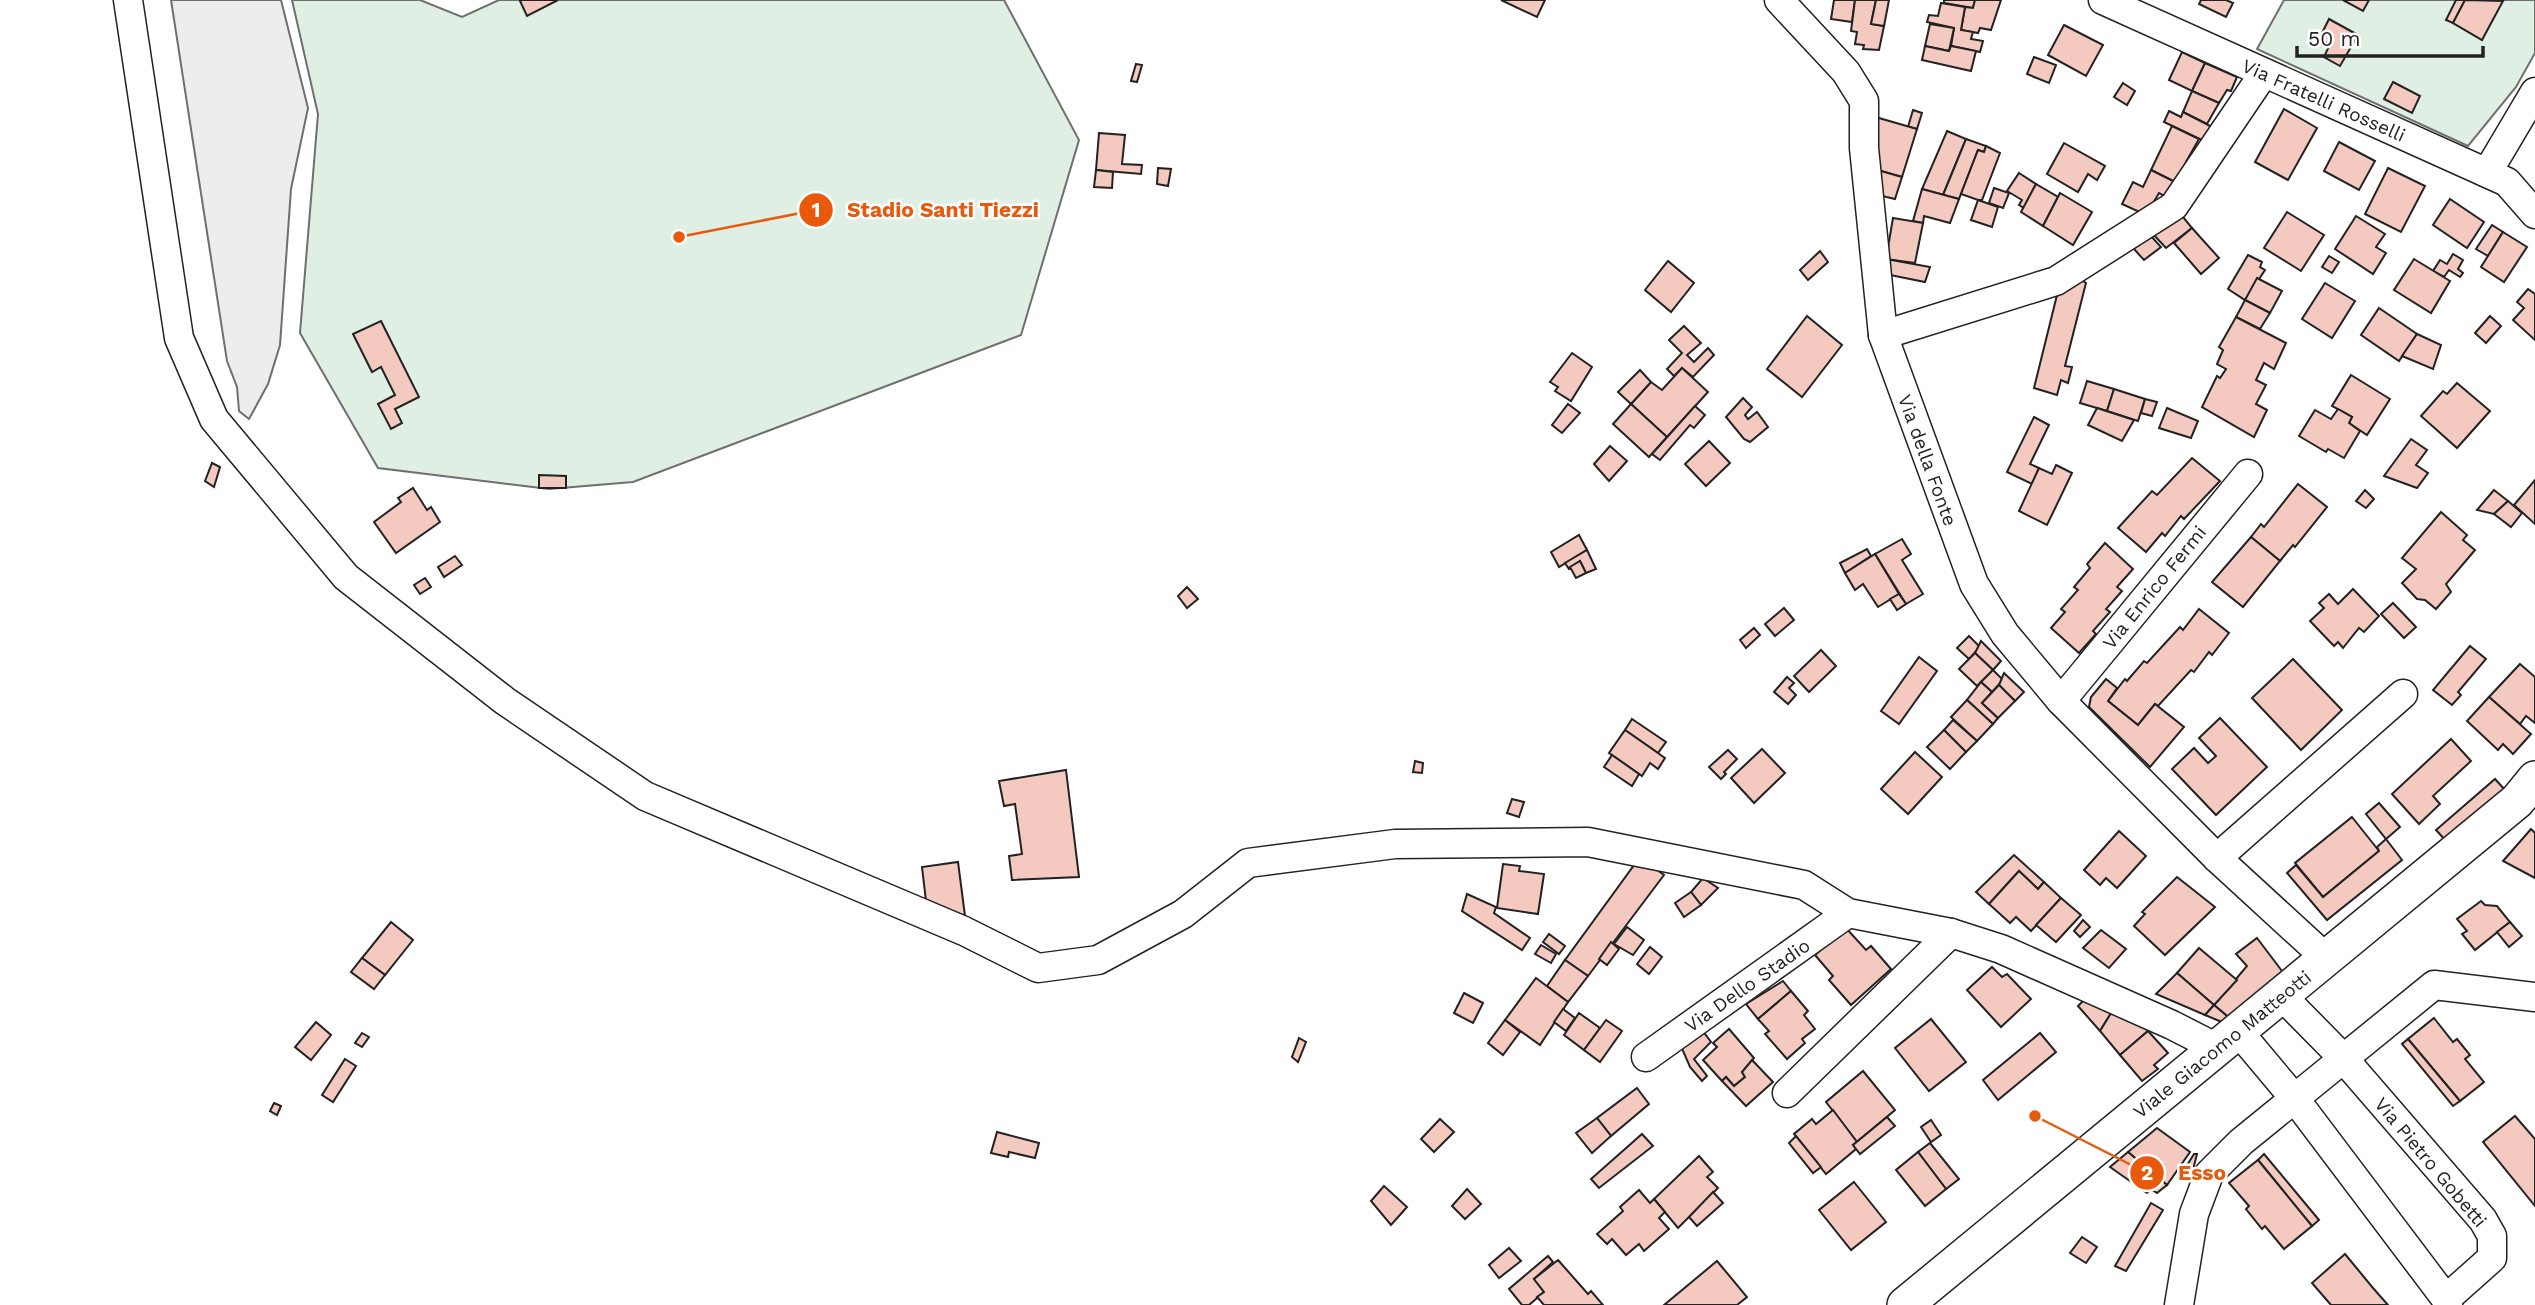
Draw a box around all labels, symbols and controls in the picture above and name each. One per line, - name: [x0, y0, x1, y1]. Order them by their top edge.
- scale bar: [2297, 14, 2482, 58]
- text: 50 m: [2308, 26, 2360, 51]
- street label: Via Fratelli Rosselli: [2239, 54, 2409, 147]
- callout: Stadio Santi Tiezzi: [798, 189, 1053, 231]
- text: 1: [811, 197, 821, 222]
- text: Stadio Santi Tiezzi: [847, 197, 1039, 222]
- street label: Via della Fonte: [1893, 391, 1962, 529]
- street label: Via Enrico Fermi: [2098, 521, 2211, 654]
- street label: Via Dello Stadio: [1680, 934, 1814, 1037]
- street label: Viale Giacomo Matteotti: [2129, 966, 2316, 1123]
- street label: Via Pietro Gobetti: [2370, 1093, 2492, 1232]
- callout: Esso: [2129, 1152, 2240, 1194]
- text: 2: [2141, 1160, 2153, 1185]
- text: Esso: [2178, 1160, 2226, 1185]

